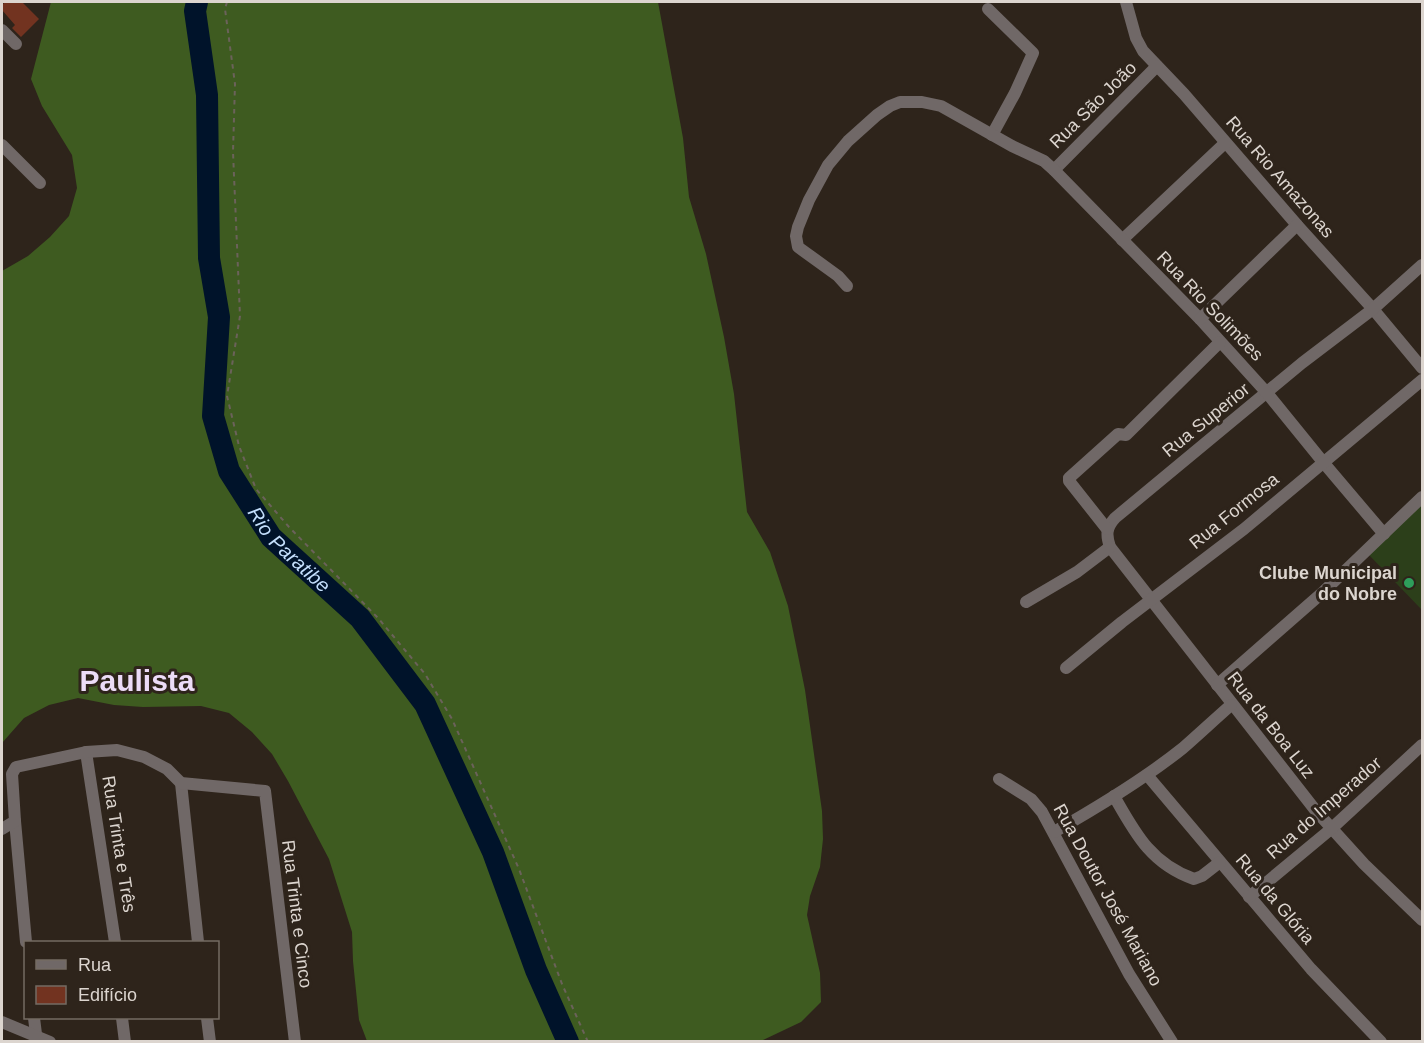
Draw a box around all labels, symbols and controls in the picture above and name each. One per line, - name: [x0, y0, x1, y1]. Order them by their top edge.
- street label: Rua São João: [1046, 58, 1140, 152]
- street label: Rua Rio Amazonas: [1222, 112, 1338, 242]
- street label: Rua Rio Solimões: [1153, 247, 1267, 365]
- street label: Rua Superior: [1158, 379, 1254, 461]
- street label: Rua Formosa: [1185, 468, 1283, 553]
- water label: Rio Paratibe: [244, 503, 335, 597]
- place label: Clube Municipal do Nobre: [1259, 563, 1397, 604]
- marker: Clube Municipal do Nobre: [1402, 576, 1416, 590]
- district label: Paulista: [79, 664, 195, 697]
- street label: Rua da Boa Luz: [1223, 668, 1319, 782]
- street label: Rua do Imperador: [1263, 753, 1385, 863]
- street label: Rua Trinta e Três: [98, 774, 140, 914]
- street label: Rua Doutor José Mariano: [1050, 800, 1166, 990]
- street label: Rua Trinta e Cinco: [278, 839, 316, 989]
- street label: Rua da Glória: [1232, 850, 1319, 949]
- legend: [24, 941, 219, 1019]
- text: Rua: [78, 955, 112, 975]
- text: Edifício: [78, 985, 137, 1005]

